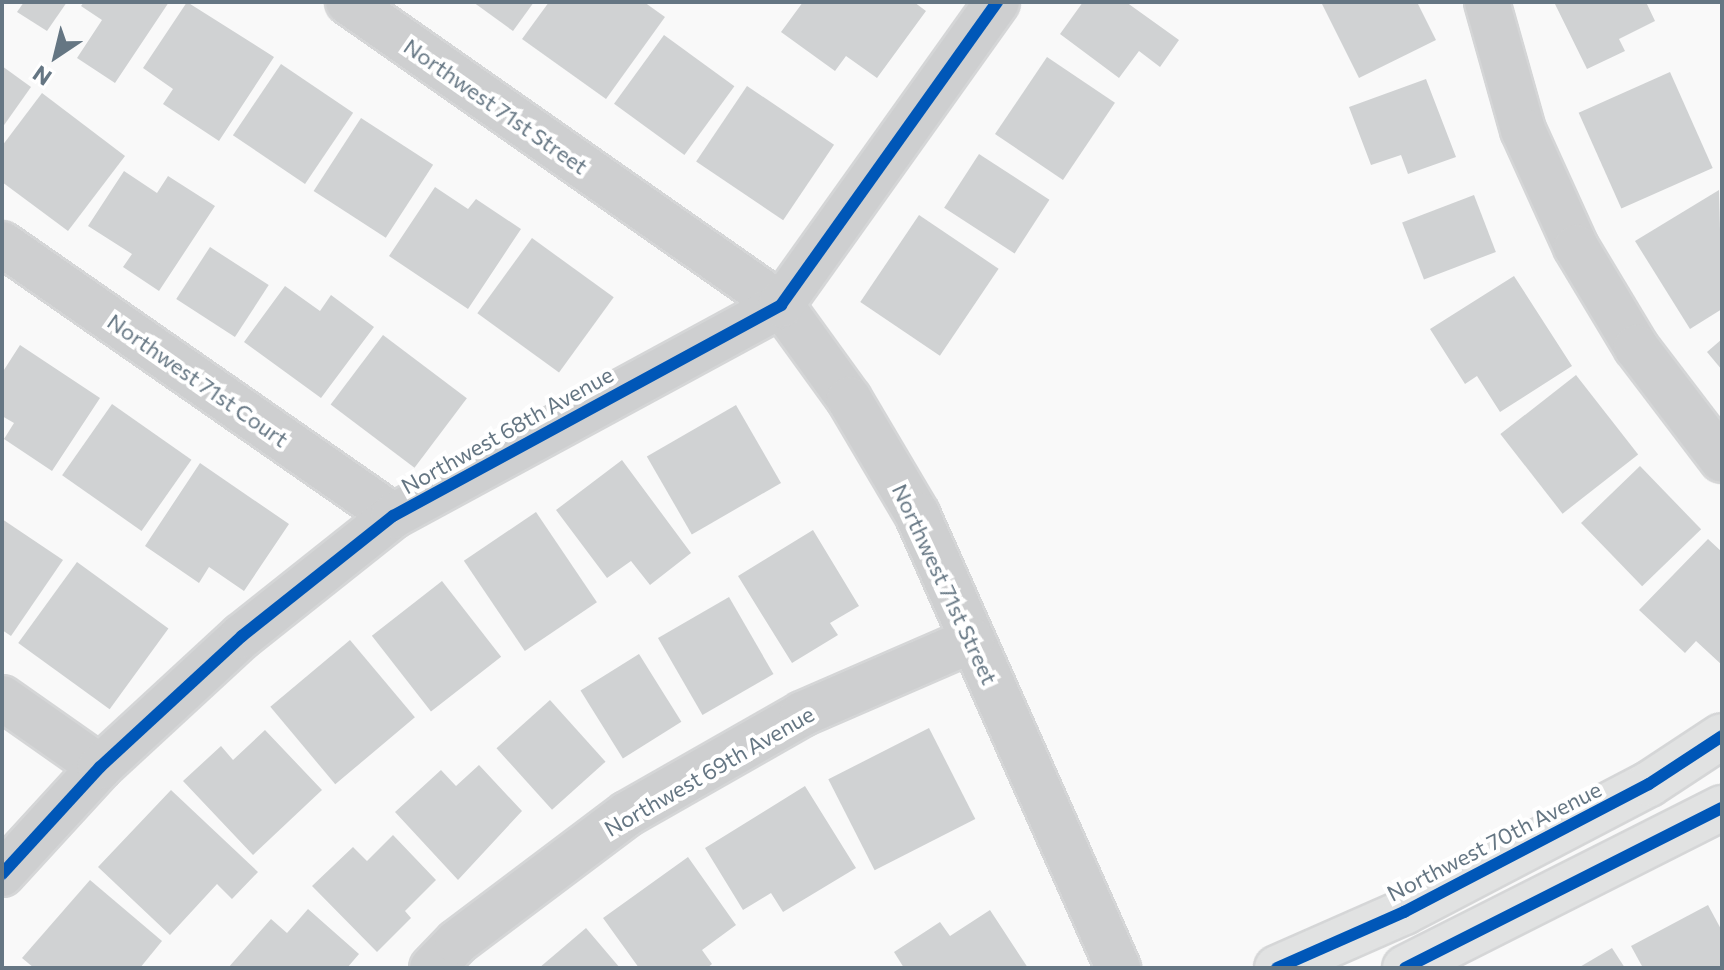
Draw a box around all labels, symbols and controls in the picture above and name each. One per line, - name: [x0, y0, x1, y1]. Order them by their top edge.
- north arrow: [16, 16, 96, 96]
- street label: Northwest 71st Street: [399, 33, 593, 179]
- text: N: [27, 60, 56, 92]
- street label: Northwest 71st Court: [103, 308, 293, 452]
- street label: Northwest 68th Avenue: [397, 361, 617, 499]
- street label: Northwest 71st Street: [887, 480, 1003, 688]
- street label: Northwest 69th Avenue: [600, 700, 818, 842]
- street label: Northwest 70th Avenue: [1382, 775, 1606, 907]

